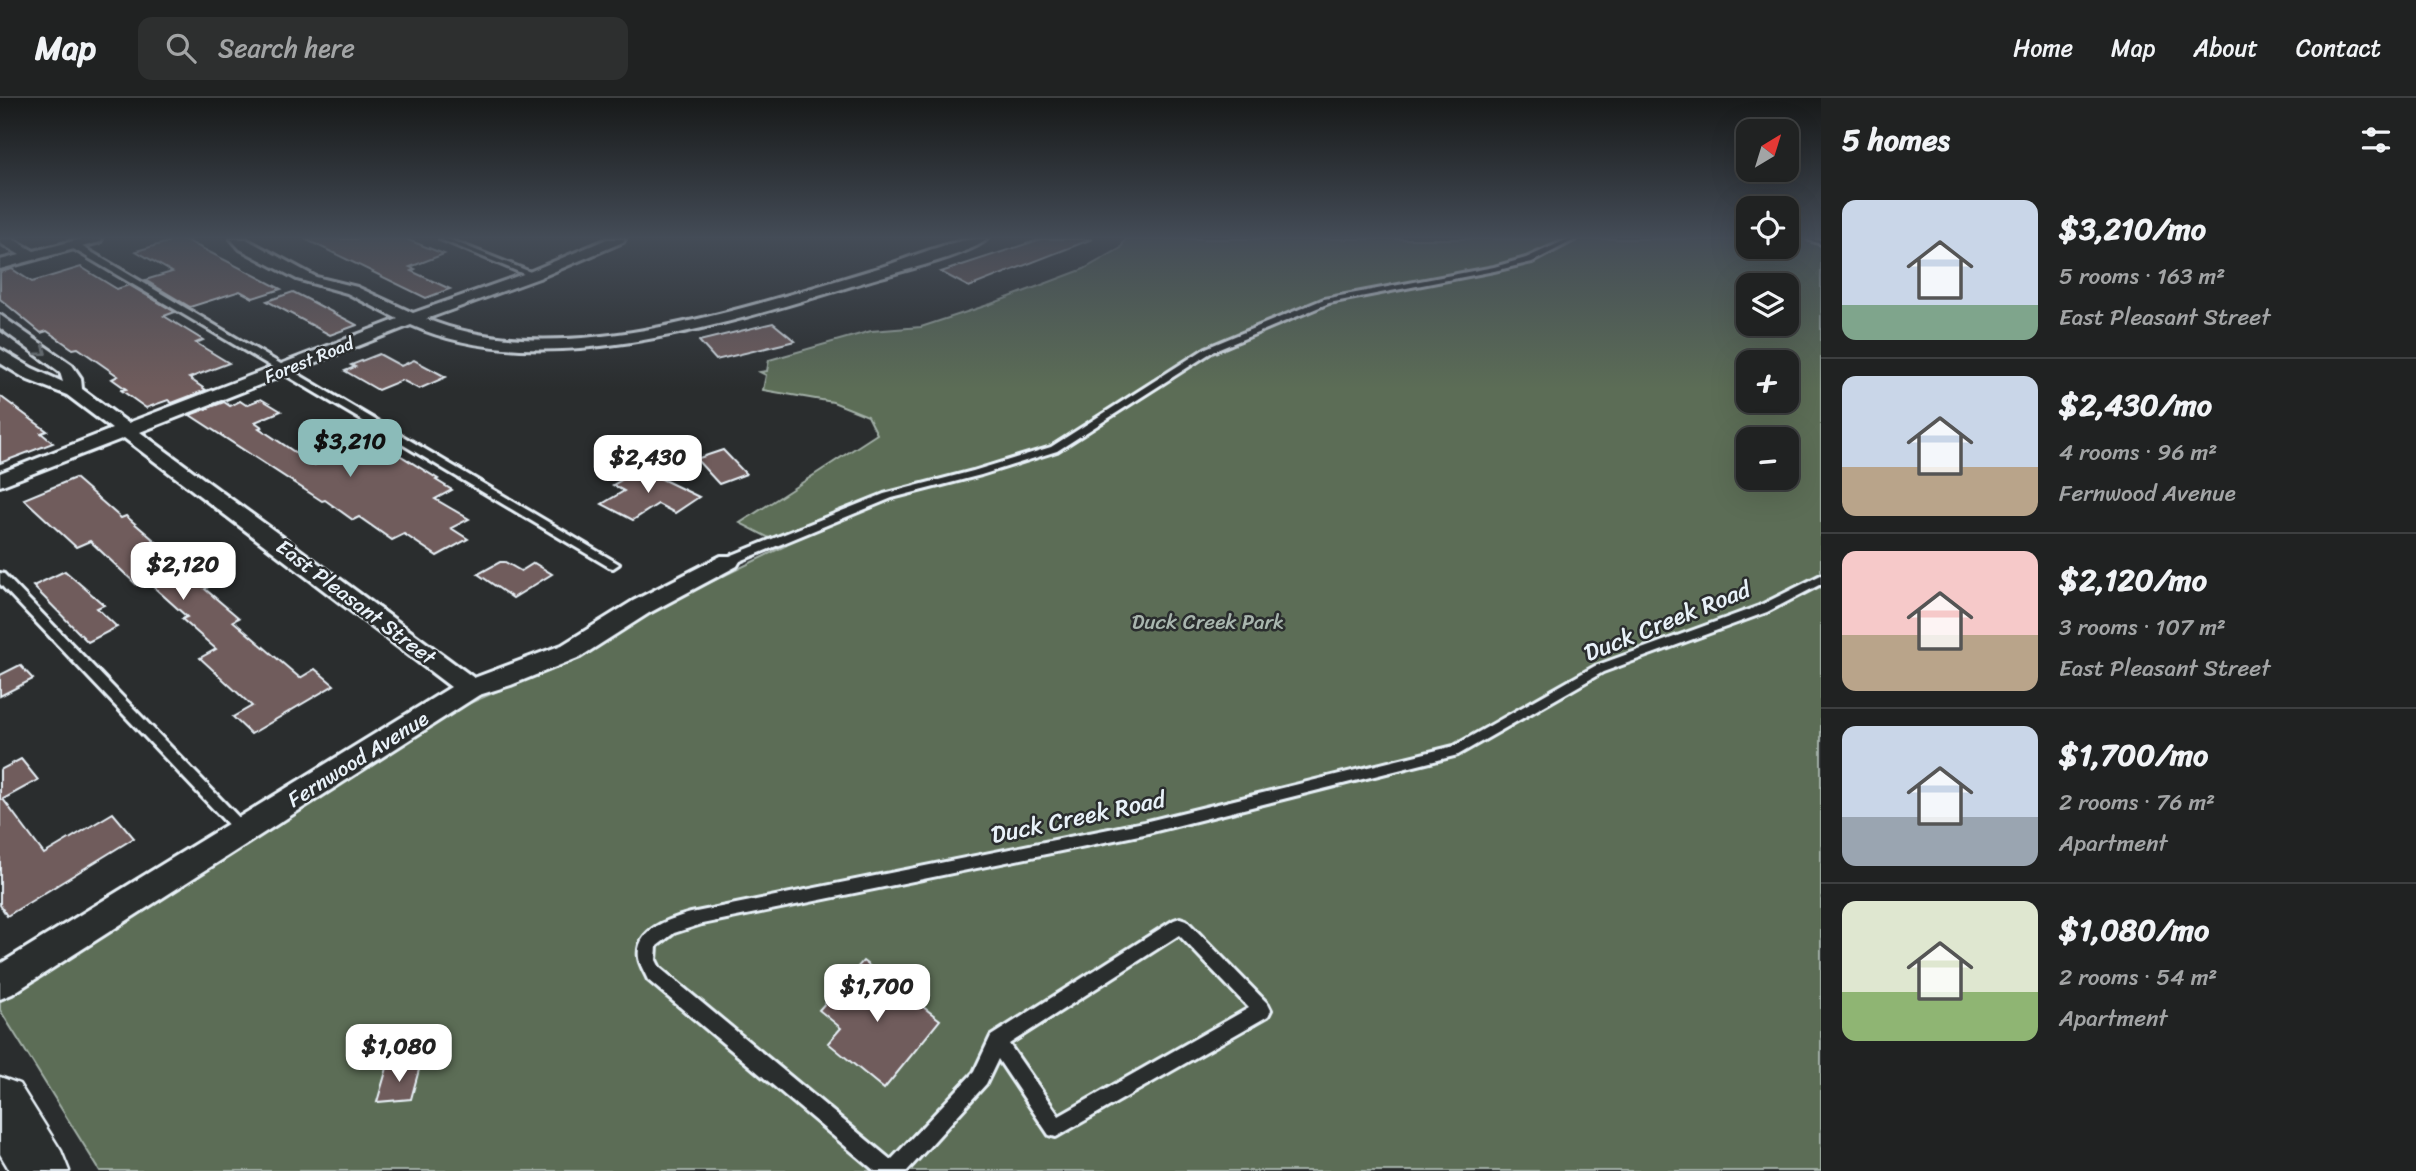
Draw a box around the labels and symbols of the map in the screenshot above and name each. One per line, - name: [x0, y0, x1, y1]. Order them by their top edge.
- north arrow: [1736, 119, 1799, 182]
- street label: Forest Road: [259, 327, 360, 392]
- one-way arrow: [35, 343, 47, 356]
- pin: $3,210: [293, 420, 407, 479]
- pin: $2,430: [591, 436, 705, 495]
- street label: East Pleasant Street: [267, 529, 446, 676]
- pin: $2,120: [126, 542, 240, 602]
- street label: Duck Creek Road: [1577, 568, 1758, 674]
- park label: Duck Creek Park: [1132, 603, 1284, 641]
- street label: Fernwood Avenue: [279, 700, 437, 818]
- street label: Duck Creek Road: [987, 778, 1170, 856]
- pin: $1,700: [820, 964, 934, 1024]
- pin: $1,080: [342, 1024, 456, 1084]

